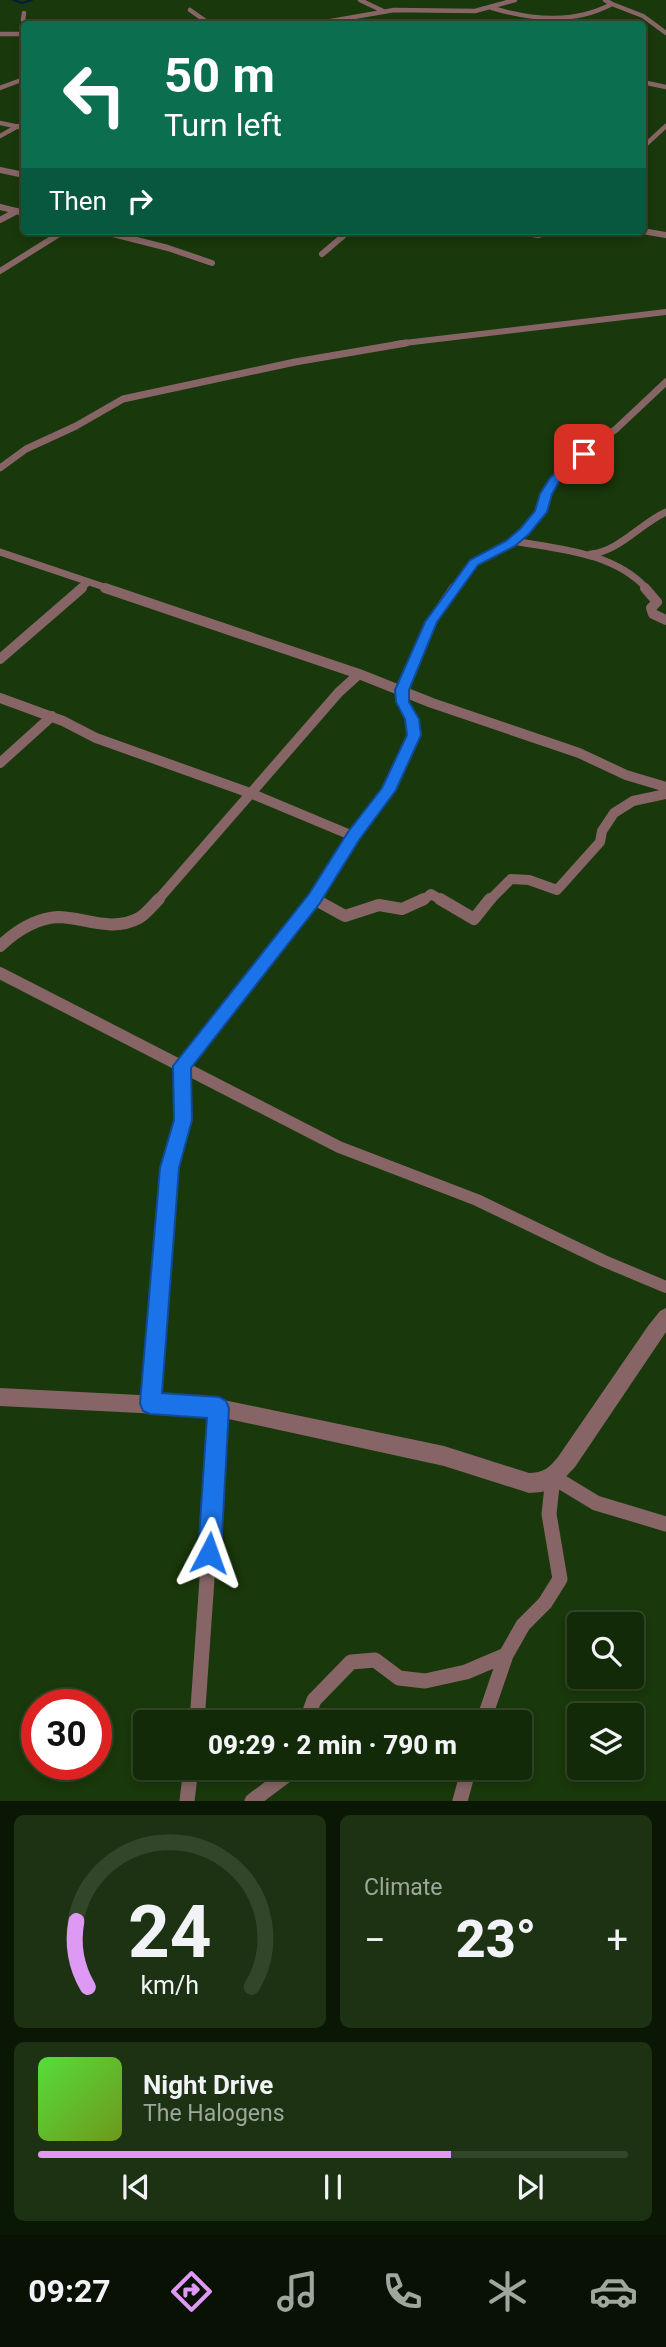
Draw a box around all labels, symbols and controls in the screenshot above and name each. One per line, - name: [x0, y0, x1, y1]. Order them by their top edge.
- text: 50 m: [164, 47, 275, 104]
- icon: left: [49, 49, 140, 140]
- text: Turn left: [164, 106, 282, 144]
- icon: right: [121, 182, 159, 220]
- text: Then: [49, 186, 107, 216]
- pin: [554, 424, 614, 484]
- icon: arrive: [565, 435, 603, 473]
- position arrow: [172, 1516, 246, 1590]
- map controls: [567, 1612, 644, 1780]
- button: search: [567, 1612, 644, 1689]
- speed limit sign: 30: [21, 1689, 112, 1780]
- button: layers: [567, 1703, 644, 1780]
- text: 09:29 · 2 min · 790 m: [208, 1730, 457, 1760]
- text: Climate: [364, 1874, 443, 1901]
- text: 24: [128, 1890, 212, 1976]
- text: 23°: [456, 1909, 536, 1970]
- text: −: [364, 1918, 386, 1962]
- text: +: [606, 1918, 628, 1962]
- text: km/h: [141, 1971, 199, 2000]
- text: Night Drive: [143, 2070, 273, 2100]
- text: The Halogens: [143, 2100, 285, 2127]
- icon: previous: [117, 2168, 155, 2206]
- icon: pause: [314, 2168, 352, 2206]
- icon: next: [511, 2168, 549, 2206]
- icon: directions: [167, 2267, 216, 2316]
- icon: music: [273, 2267, 322, 2316]
- icon: phone: [378, 2267, 427, 2316]
- icon: climate: [483, 2267, 532, 2316]
- icon: car: [589, 2267, 638, 2316]
- text: 09:27: [28, 2272, 111, 2310]

